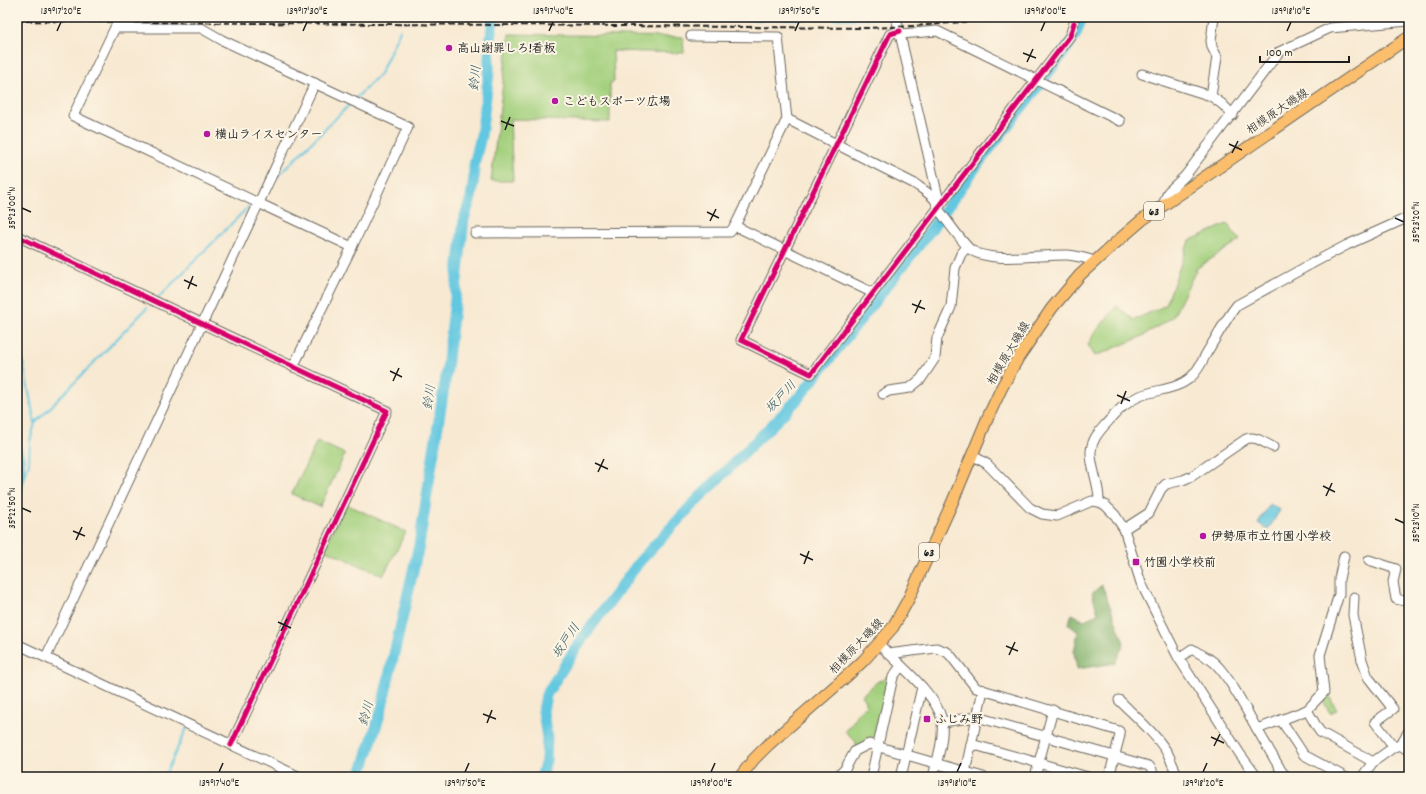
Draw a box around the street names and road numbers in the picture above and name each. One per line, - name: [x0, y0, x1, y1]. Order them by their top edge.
- street label: 相模原大磯線: [1243, 85, 1312, 139]
- road number: 63: [1144, 202, 1164, 220]
- street label: 相模原大磯線: [983, 319, 1035, 389]
- road number: 63: [919, 543, 939, 561]
- street label: 相模原大磯線: [826, 615, 888, 679]

